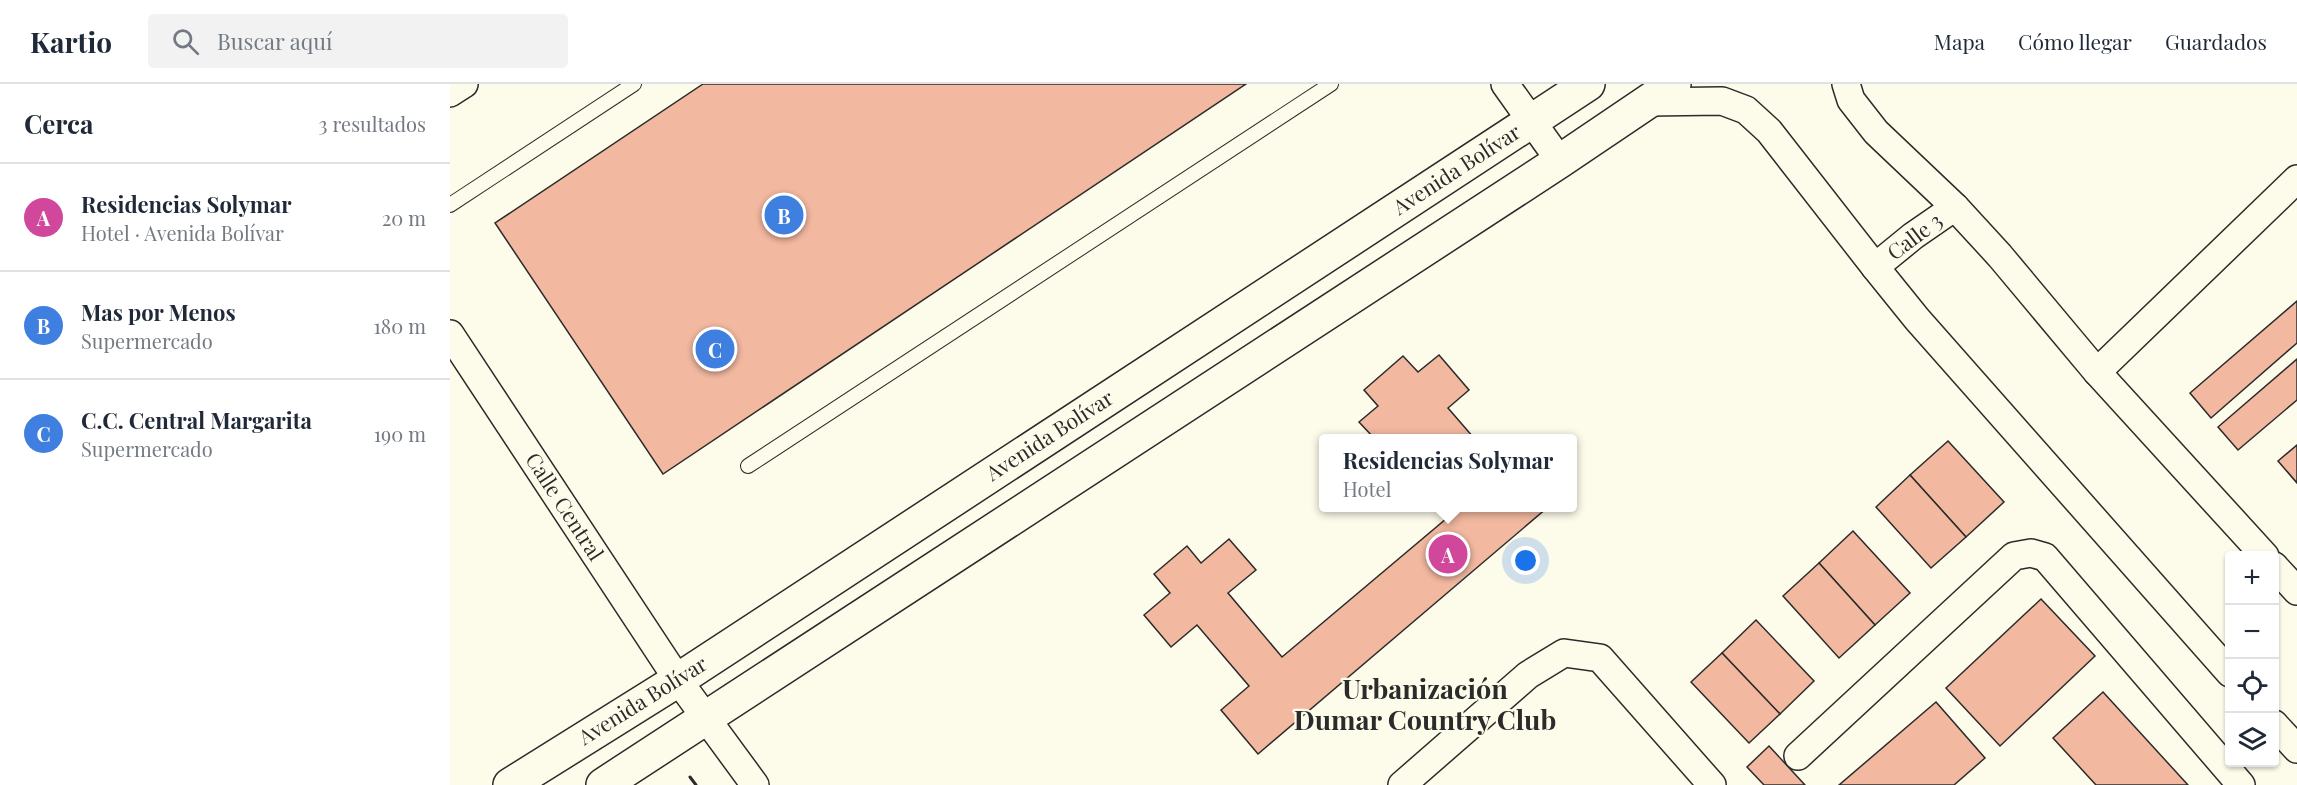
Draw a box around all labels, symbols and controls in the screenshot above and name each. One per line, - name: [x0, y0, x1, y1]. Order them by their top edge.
- search box: [148, 14, 568, 68]
- text: Kartio: [30, 23, 112, 60]
- icon: search: [169, 25, 202, 58]
- text: Buscar aquí: [217, 26, 332, 56]
- text: Mapa: [1934, 27, 1985, 55]
- text: Cómo llegar: [2018, 27, 2132, 55]
- text: Guardados: [2165, 27, 2267, 55]
- text: Cerca: [24, 106, 93, 141]
- text: 3 resultados: [319, 110, 426, 137]
- street label: Avenida Bolívar: [1386, 116, 1526, 221]
- text: Residencias Solymar: [81, 189, 291, 219]
- pin: B: [764, 192, 804, 238]
- text: A: [37, 204, 50, 231]
- text: 20 m: [382, 204, 426, 231]
- street label: Calle 3: [1881, 206, 1947, 265]
- text: Hotel · Avenida Bolívar: [81, 219, 284, 246]
- text: Mas por Menos: [81, 297, 236, 327]
- text: B: [37, 312, 50, 339]
- text: 180 m: [373, 312, 426, 339]
- pin: C: [696, 326, 734, 372]
- text: Supermercado: [81, 327, 213, 354]
- street label: Avenida Bolívar: [979, 382, 1119, 487]
- text: C.C. Central Margarita: [81, 405, 312, 435]
- text: C: [36, 420, 51, 447]
- text: 190 m: [374, 420, 426, 447]
- popup: [1319, 434, 1577, 512]
- text: Supermercado: [81, 435, 213, 462]
- text: Residencias Solymar: [1343, 445, 1553, 475]
- street label: Calle Central: [520, 447, 611, 565]
- text: Hotel: [1343, 475, 1391, 502]
- pin: A: [1428, 532, 1468, 576]
- your location: [1511, 546, 1540, 575]
- map controls: [2225, 551, 2279, 767]
- button: +: [2225, 551, 2279, 605]
- button: −: [2225, 605, 2279, 659]
- street label: Avenida Bolívar: [571, 648, 712, 751]
- button: locate: [2225, 659, 2279, 713]
- district label: Urbanización Dumar Country Club: [1294, 670, 1556, 737]
- button: layers: [2225, 713, 2279, 767]

